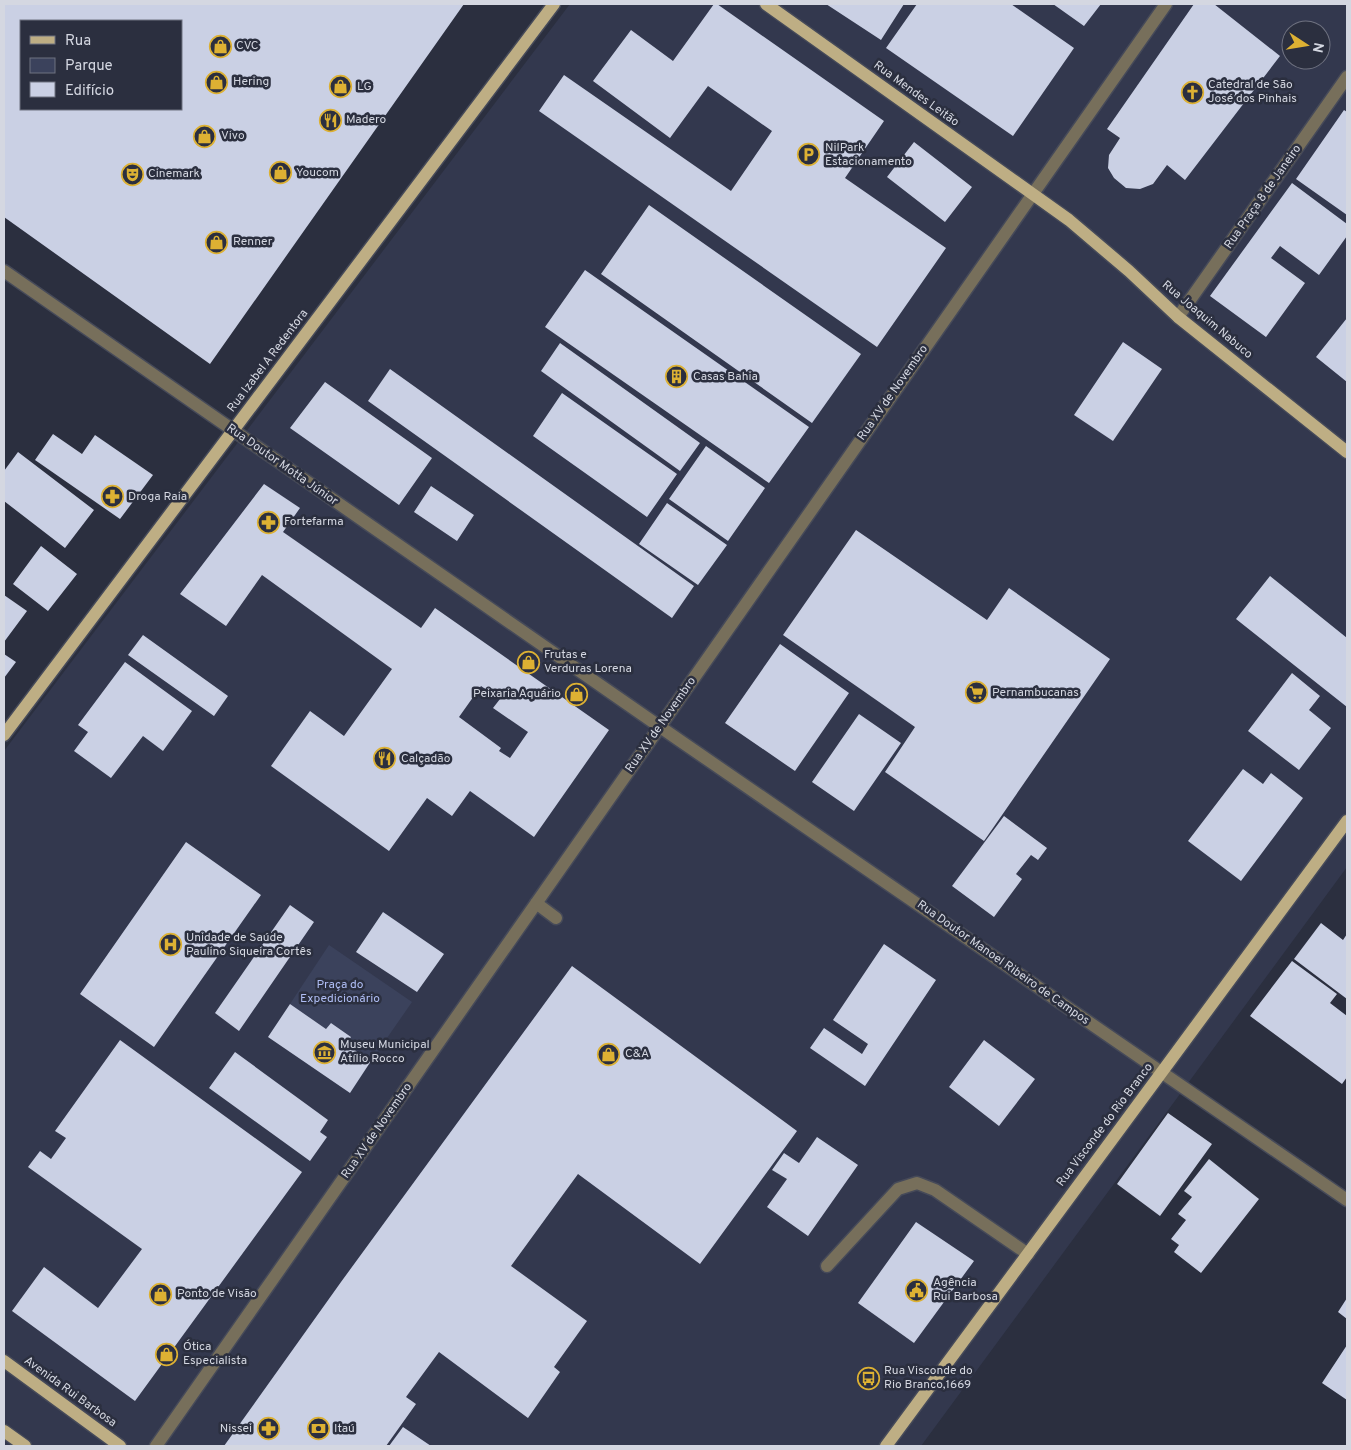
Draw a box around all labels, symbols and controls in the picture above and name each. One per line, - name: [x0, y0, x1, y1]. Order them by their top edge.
- legend: [20, 20, 182, 110]
- north arrow: [1281, 20, 1331, 70]
- text: Rua: [65, 32, 91, 51]
- shop icon: CVC: [208, 34, 232, 58]
- place label: CVC: [236, 38, 259, 54]
- text: N: [1308, 41, 1327, 54]
- text: Parque: [65, 57, 113, 76]
- street label: Rua Mendes Leitão: [870, 58, 962, 131]
- shop icon: Hering: [205, 70, 229, 94]
- place label: Hering: [233, 74, 269, 90]
- shop icon: LG: [329, 75, 353, 99]
- place label: Catedral de São José dos Pinhais: [1208, 77, 1297, 107]
- place label: LG: [357, 79, 372, 95]
- church icon: Catedral de São José dos Pinhais: [1180, 80, 1204, 104]
- text: Edifício: [65, 82, 114, 101]
- restaurant icon: Madero: [318, 108, 342, 132]
- place label: Madero: [346, 112, 386, 128]
- shop icon: Vivo: [193, 124, 217, 148]
- place label: Vivo: [221, 128, 245, 144]
- place label: NilPark Estacionamento: [825, 140, 912, 170]
- street label: Rua Praça 8 de Janeiro: [1221, 141, 1305, 252]
- parking icon: NilPark Estacionamento: [797, 143, 821, 167]
- shop icon: Youcom: [268, 161, 292, 185]
- theatre icon: Cinemark: [120, 162, 144, 186]
- place label: Youcom: [296, 165, 339, 181]
- place label: Cinemark: [148, 166, 200, 182]
- shop icon: Renner: [205, 230, 229, 254]
- place label: Renner: [233, 234, 273, 250]
- street label: Rua Joaquim Nabuco: [1158, 277, 1256, 363]
- street label: Rua Izabel A Redentora: [224, 306, 312, 416]
- street label: Rua XV de Novembro: [854, 342, 932, 444]
- building icon: Casas Bahia: [665, 365, 689, 389]
- place label: Casas Bahia: [693, 369, 758, 385]
- street label: Rua Doutor Motta Júnior: [223, 420, 341, 510]
- pharmacy icon: Droga Raia: [100, 485, 124, 509]
- place label: Droga Raia: [128, 489, 187, 505]
- pharmacy icon: Fortefarma: [256, 510, 280, 534]
- place label: Fortefarma: [284, 514, 343, 530]
- place label: Frutas e Verduras Lorena: [544, 647, 632, 677]
- shop icon: Frutas e Verduras Lorena: [516, 650, 540, 674]
- street label: Rua XV de Novembro: [622, 674, 700, 776]
- supermarket icon: Pernambucanas: [964, 681, 988, 705]
- shop icon: Peixaria Aquário: [565, 682, 589, 706]
- place label: Pernambucanas: [992, 685, 1079, 701]
- place label: Peixaria Aquário: [473, 686, 561, 702]
- restaurant icon: Calçadão: [373, 747, 397, 771]
- place label: Calçadão: [401, 751, 451, 767]
- street label: Rua Doutor Manoel Ribeiro de Campos: [914, 897, 1092, 1029]
- place label: Unidade de Saúde Paulino Siqueira Cortês: [186, 930, 312, 960]
- hospital icon: Unidade de Saúde Paulino Siqueira Cortês: [158, 933, 182, 957]
- park label: Praça do Expedicionário: [300, 977, 380, 1007]
- place label: Museu Municipal Atílio Rocco: [340, 1037, 430, 1067]
- museum icon: Museu Municipal Atílio Rocco: [312, 1040, 336, 1064]
- shop icon: C&A: [597, 1042, 621, 1066]
- place label: C&A: [625, 1046, 649, 1062]
- street label: Rua Visconde do Rio Branco: [1053, 1060, 1157, 1190]
- street label: Rua XV de Novembro: [338, 1080, 416, 1182]
- place label: Agência Rui Barbosa: [933, 1275, 998, 1305]
- public building icon: Agência Rui Barbosa: [905, 1278, 929, 1302]
- shop icon: Ponto de Visão: [149, 1282, 173, 1306]
- place label: Ponto de Visão: [177, 1286, 257, 1302]
- place label: Ótica Especialista: [183, 1339, 247, 1369]
- shop icon: Ótica Especialista: [155, 1342, 179, 1366]
- street label: Avenida Rui Barbosa: [21, 1353, 119, 1431]
- place label: Rua Visconde do Rio Branco,1669: [884, 1363, 973, 1393]
- bus stop icon: Rua Visconde do Rio Branco,1669: [856, 1366, 880, 1390]
- pharmacy icon: Nissei: [256, 1417, 280, 1441]
- bank icon: Itaú: [306, 1417, 330, 1441]
- place label: Nissei: [220, 1421, 252, 1437]
- place label: Itaú: [334, 1421, 355, 1437]

